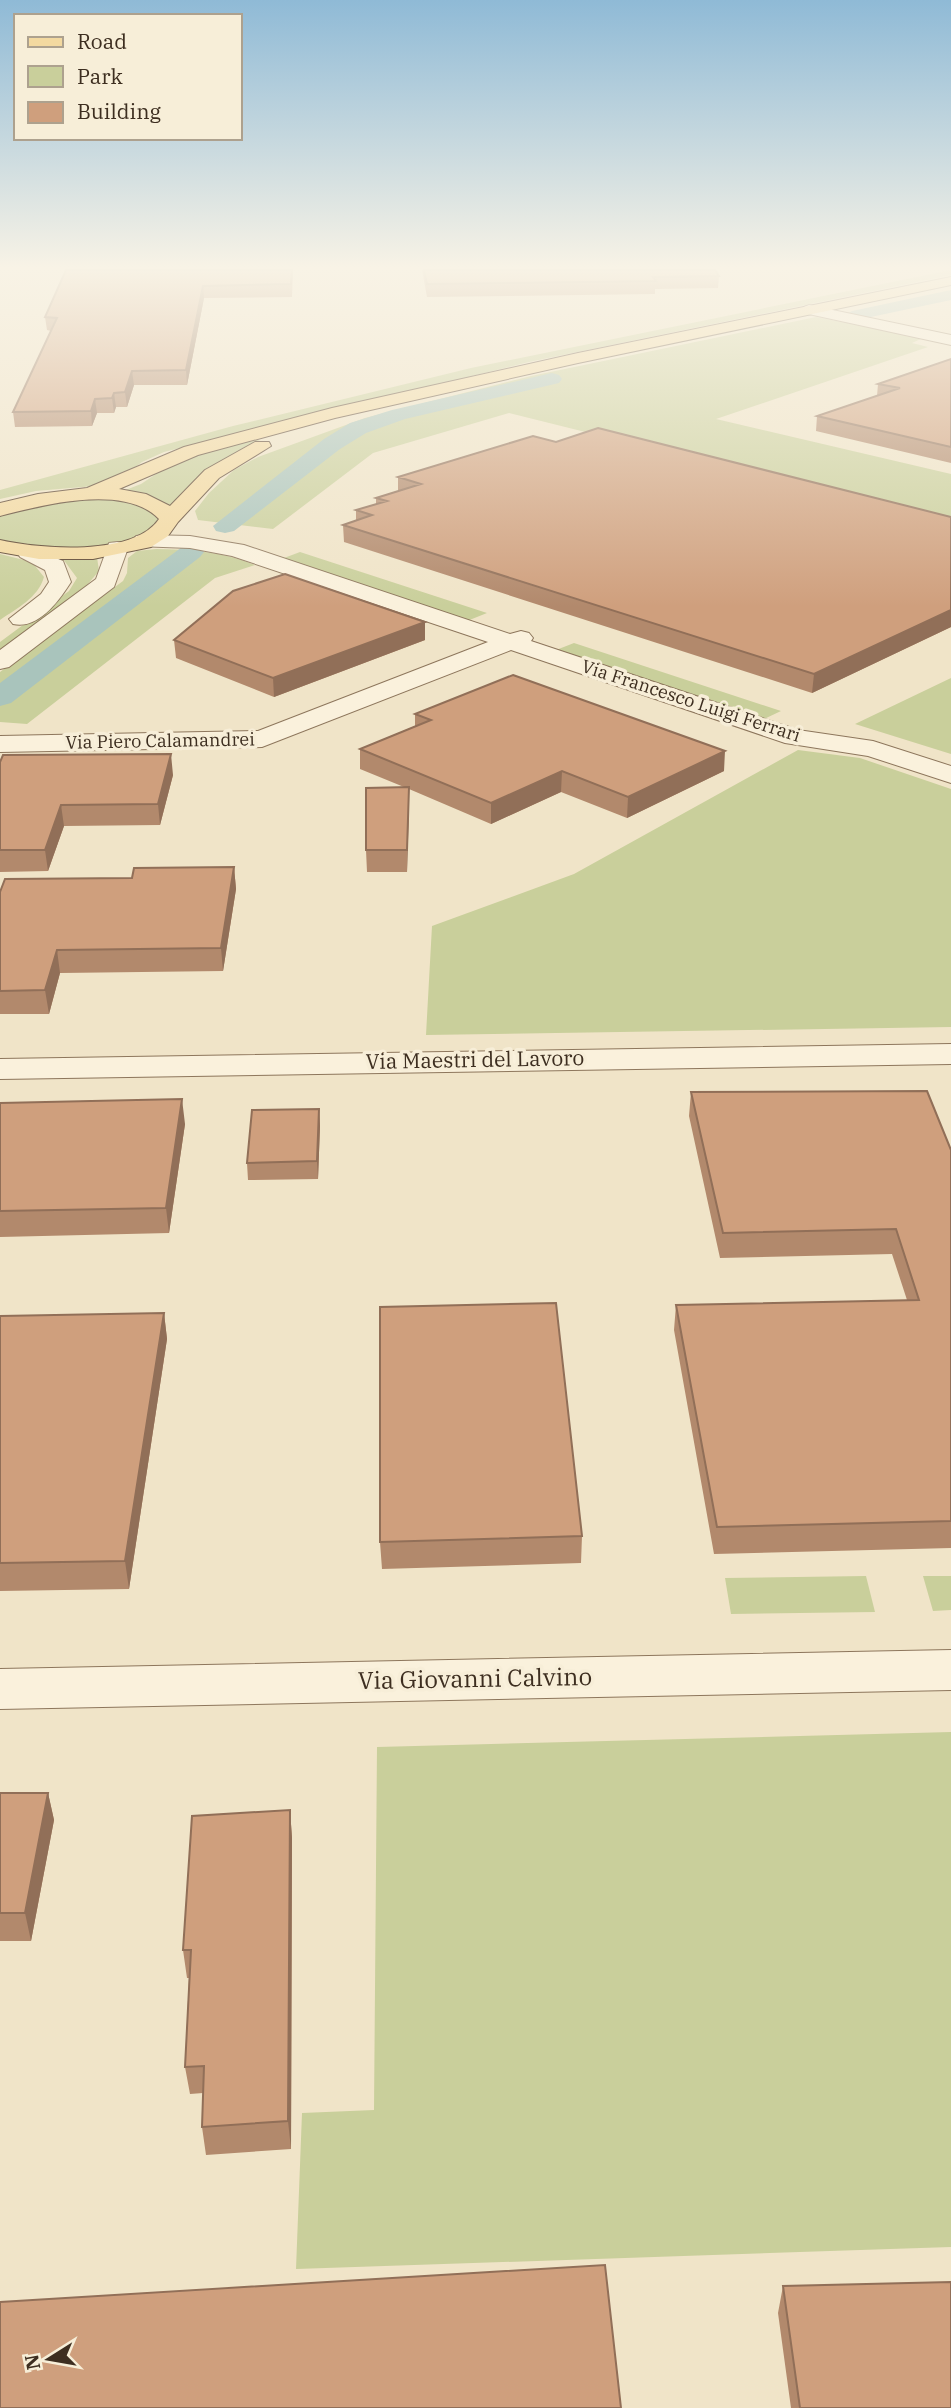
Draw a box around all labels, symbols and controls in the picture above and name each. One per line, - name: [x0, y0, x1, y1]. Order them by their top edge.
- legend: [14, 14, 242, 140]
- text: Road: [77, 27, 127, 55]
- text: Park: [77, 62, 124, 90]
- text: Building: [77, 97, 162, 125]
- street label: Via Francesco Luigi Ferrari: [579, 654, 804, 747]
- street label: Via Piero Calamandrei: [65, 727, 255, 754]
- street label: Via Maestri del Lavoro: [365, 1043, 585, 1075]
- street label: Via Giovanni Calvino: [358, 1660, 592, 1696]
- north arrow: [14, 2324, 84, 2394]
- text: N: [19, 2353, 46, 2372]

